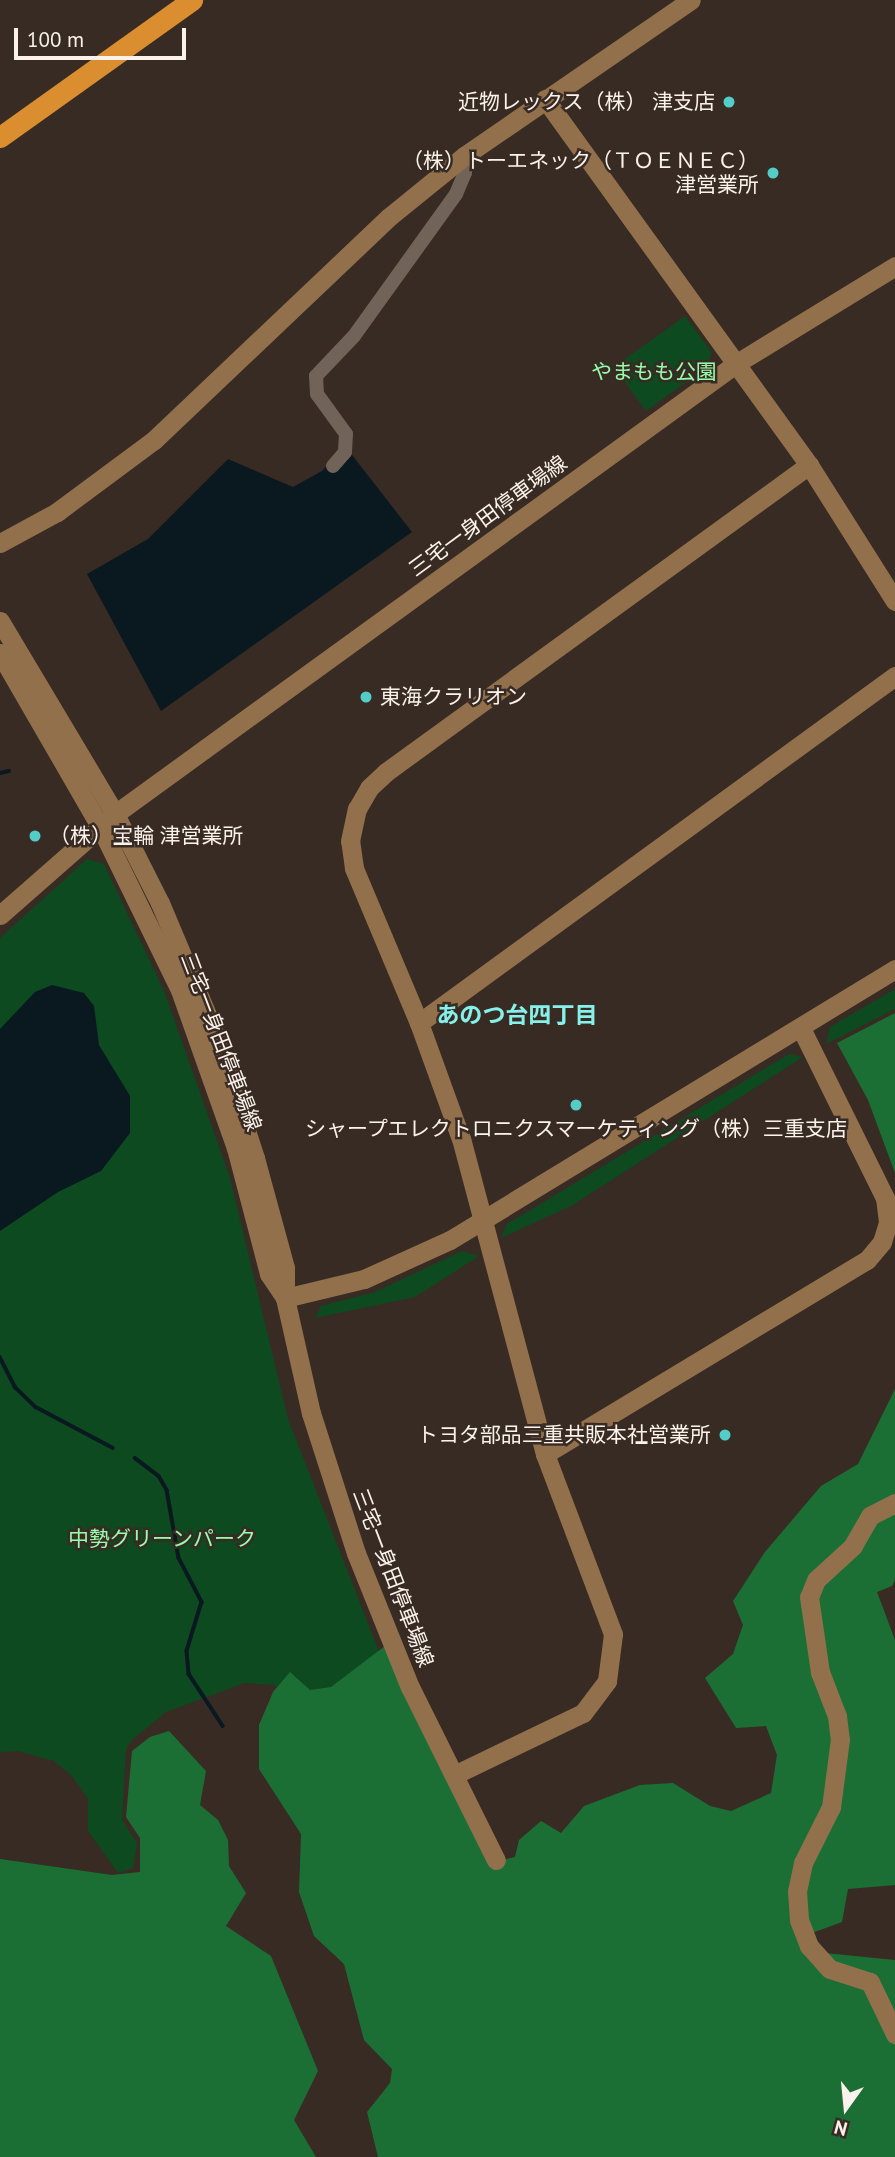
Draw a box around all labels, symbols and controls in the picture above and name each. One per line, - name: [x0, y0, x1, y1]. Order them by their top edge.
- scale bar: [18, 14, 189, 58]
- text: 100 m: [27, 26, 84, 53]
- place label: 近物レックス（株） 津支店: [457, 89, 715, 115]
- marker: 近物レックス（株） 津支店: [721, 94, 737, 110]
- place label: （株）トーエネック（ＴＯＥＮＥＣ） 津営業所: [402, 148, 759, 198]
- marker: （株）トーエネック（ＴＯＥＮＥＣ） 津営業所: [765, 165, 781, 181]
- park label: やまもも公園: [591, 359, 717, 385]
- street label: 三宅一身田停車場線: [404, 450, 572, 582]
- place label: 東海クラリオン: [380, 684, 527, 710]
- marker: 東海クラリオン: [358, 689, 374, 705]
- place label: （株）宝輪 津営業所: [49, 823, 244, 849]
- marker: （株）宝輪 津営業所: [27, 828, 43, 844]
- street label: 三宅一身田停車場線: [175, 949, 267, 1135]
- district label: あのつ台四丁目: [437, 1001, 597, 1029]
- marker: シャープエレクトロニクスマーケティング（株）三重支店: [568, 1097, 584, 1113]
- place label: シャープエレクトロニクスマーケティング（株）三重支店: [303, 1116, 849, 1142]
- place label: トヨタ部品三重共販本社営業所: [417, 1422, 711, 1448]
- marker: トヨタ部品三重共販本社営業所: [717, 1427, 733, 1443]
- street label: 三宅一身田停車場線: [347, 1485, 439, 1671]
- park label: 中勢グリーンパーク: [68, 1526, 256, 1552]
- north arrow: [811, 2073, 881, 2143]
- text: N: [831, 2115, 850, 2141]

